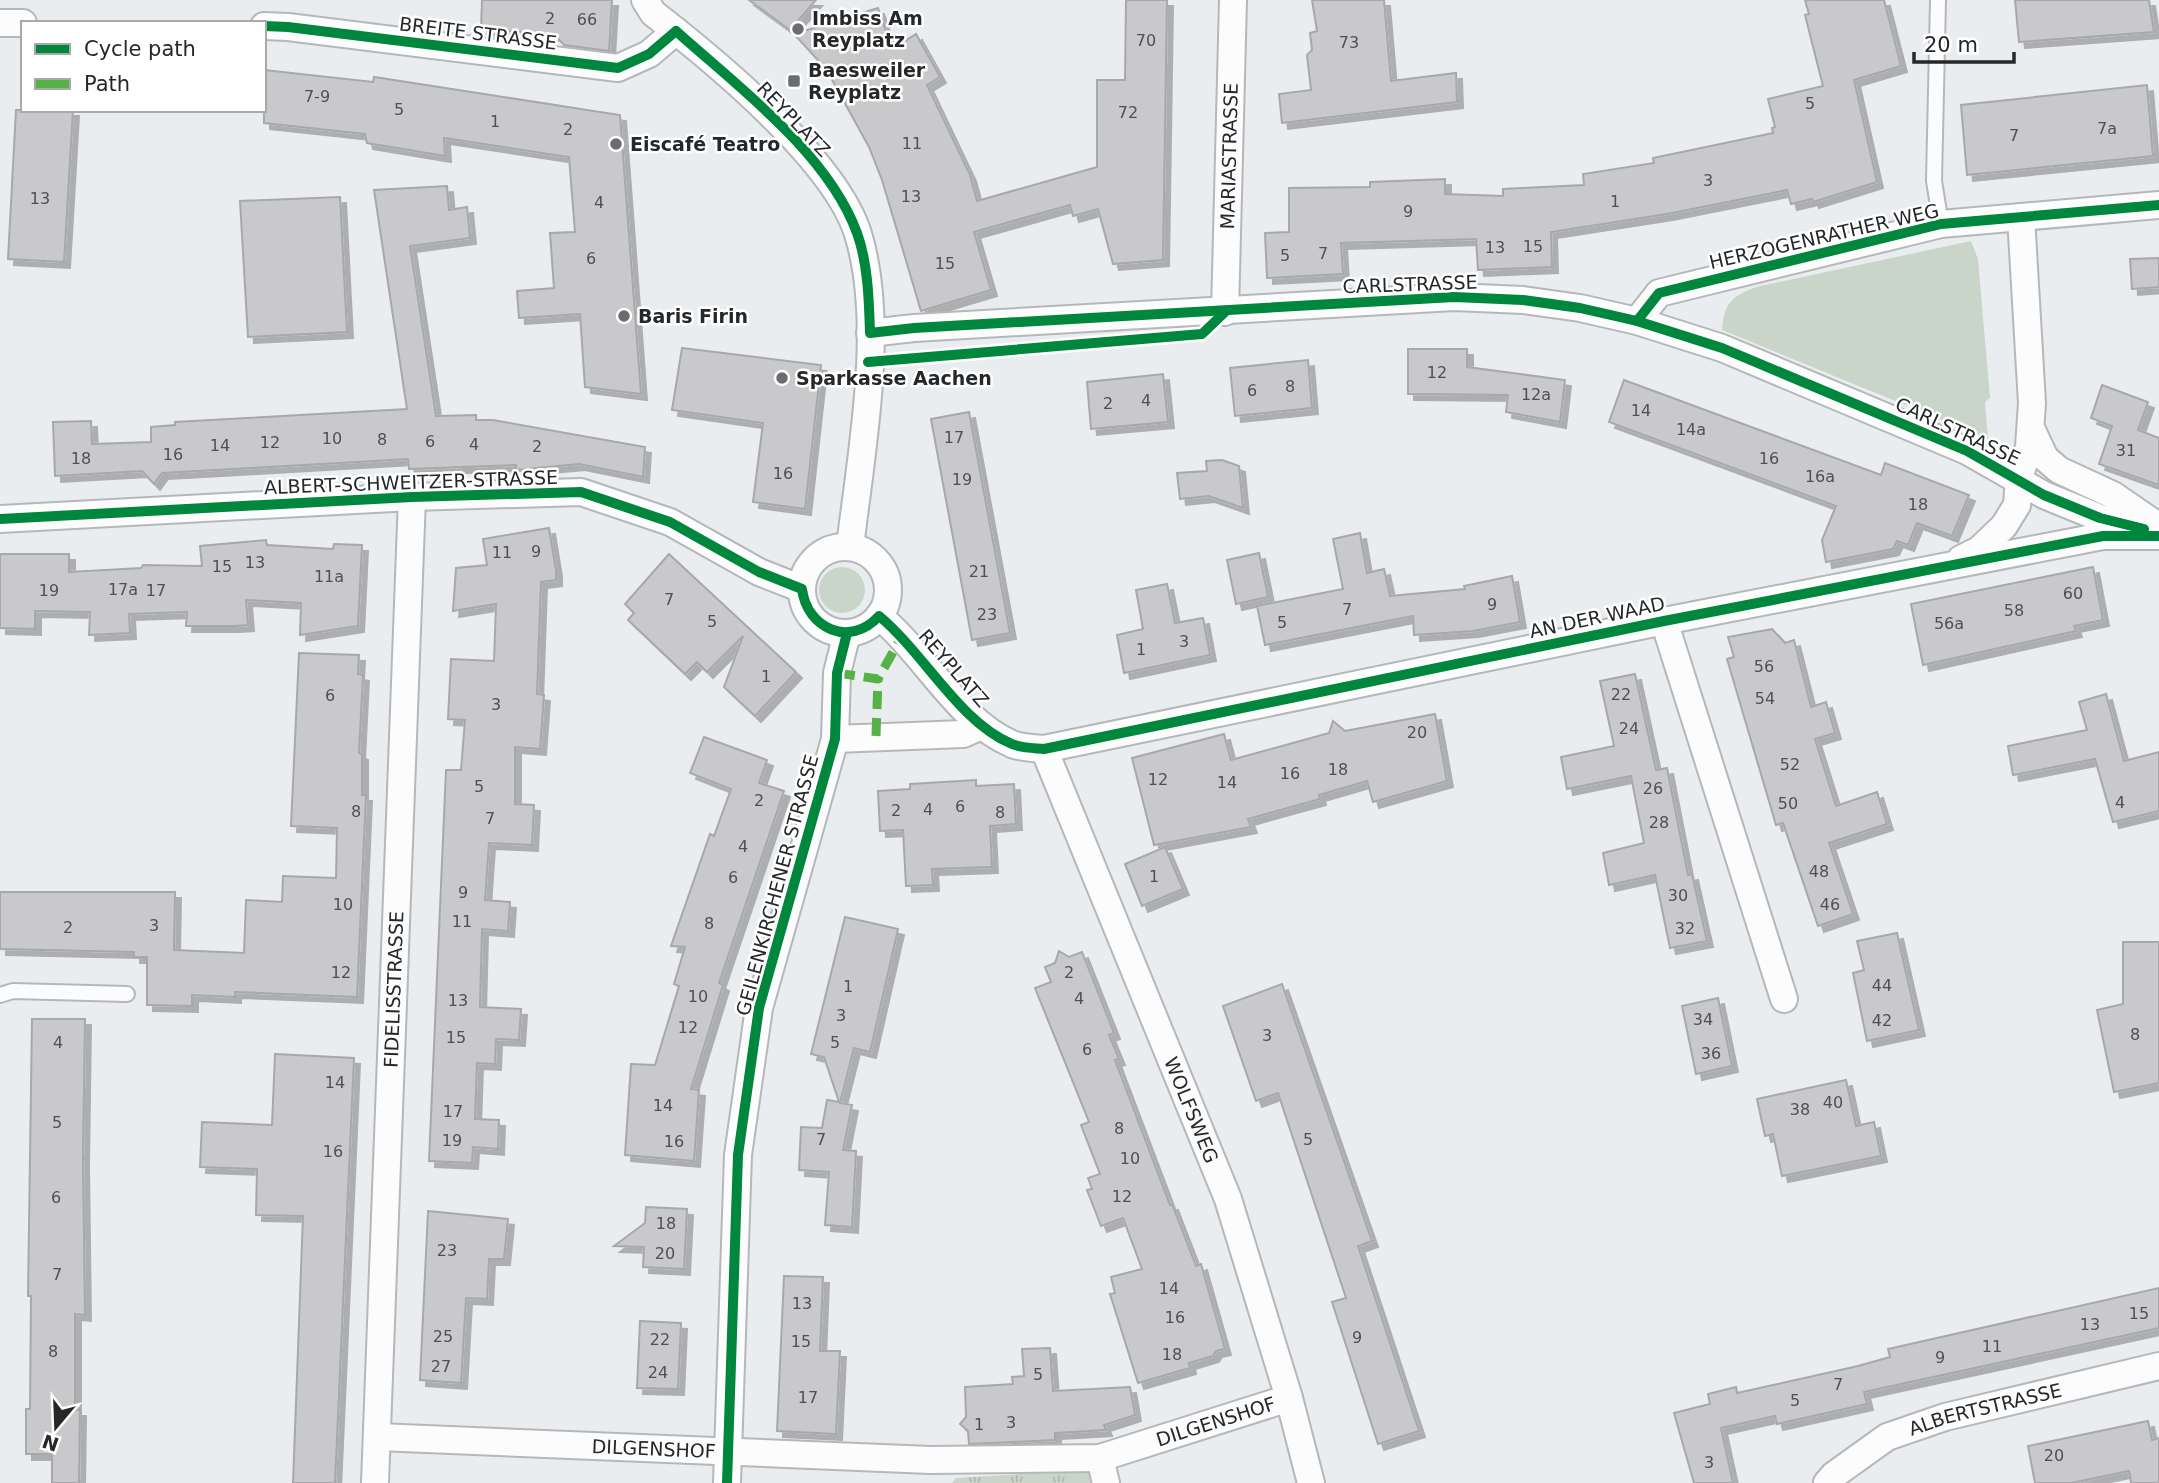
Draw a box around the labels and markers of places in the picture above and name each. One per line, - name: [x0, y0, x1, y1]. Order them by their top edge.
- place label: Imbiss Am Reyplatz: [812, 7, 923, 51]
- marker: Imbiss Am Reyplatz: [790, 21, 806, 37]
- place label: Baesweiler Reyplatz: [808, 59, 926, 103]
- marker: Baesweiler Reyplatz: [786, 73, 802, 89]
- place label: Eiscafé Teatro: [630, 133, 780, 155]
- marker: Eiscafé Teatro: [608, 136, 624, 152]
- place label: Baris Firin: [638, 305, 748, 327]
- marker: Baris Firin: [616, 308, 632, 324]
- place label: Sparkasse Aachen: [796, 367, 992, 389]
- marker: Sparkasse Aachen: [774, 370, 790, 386]

